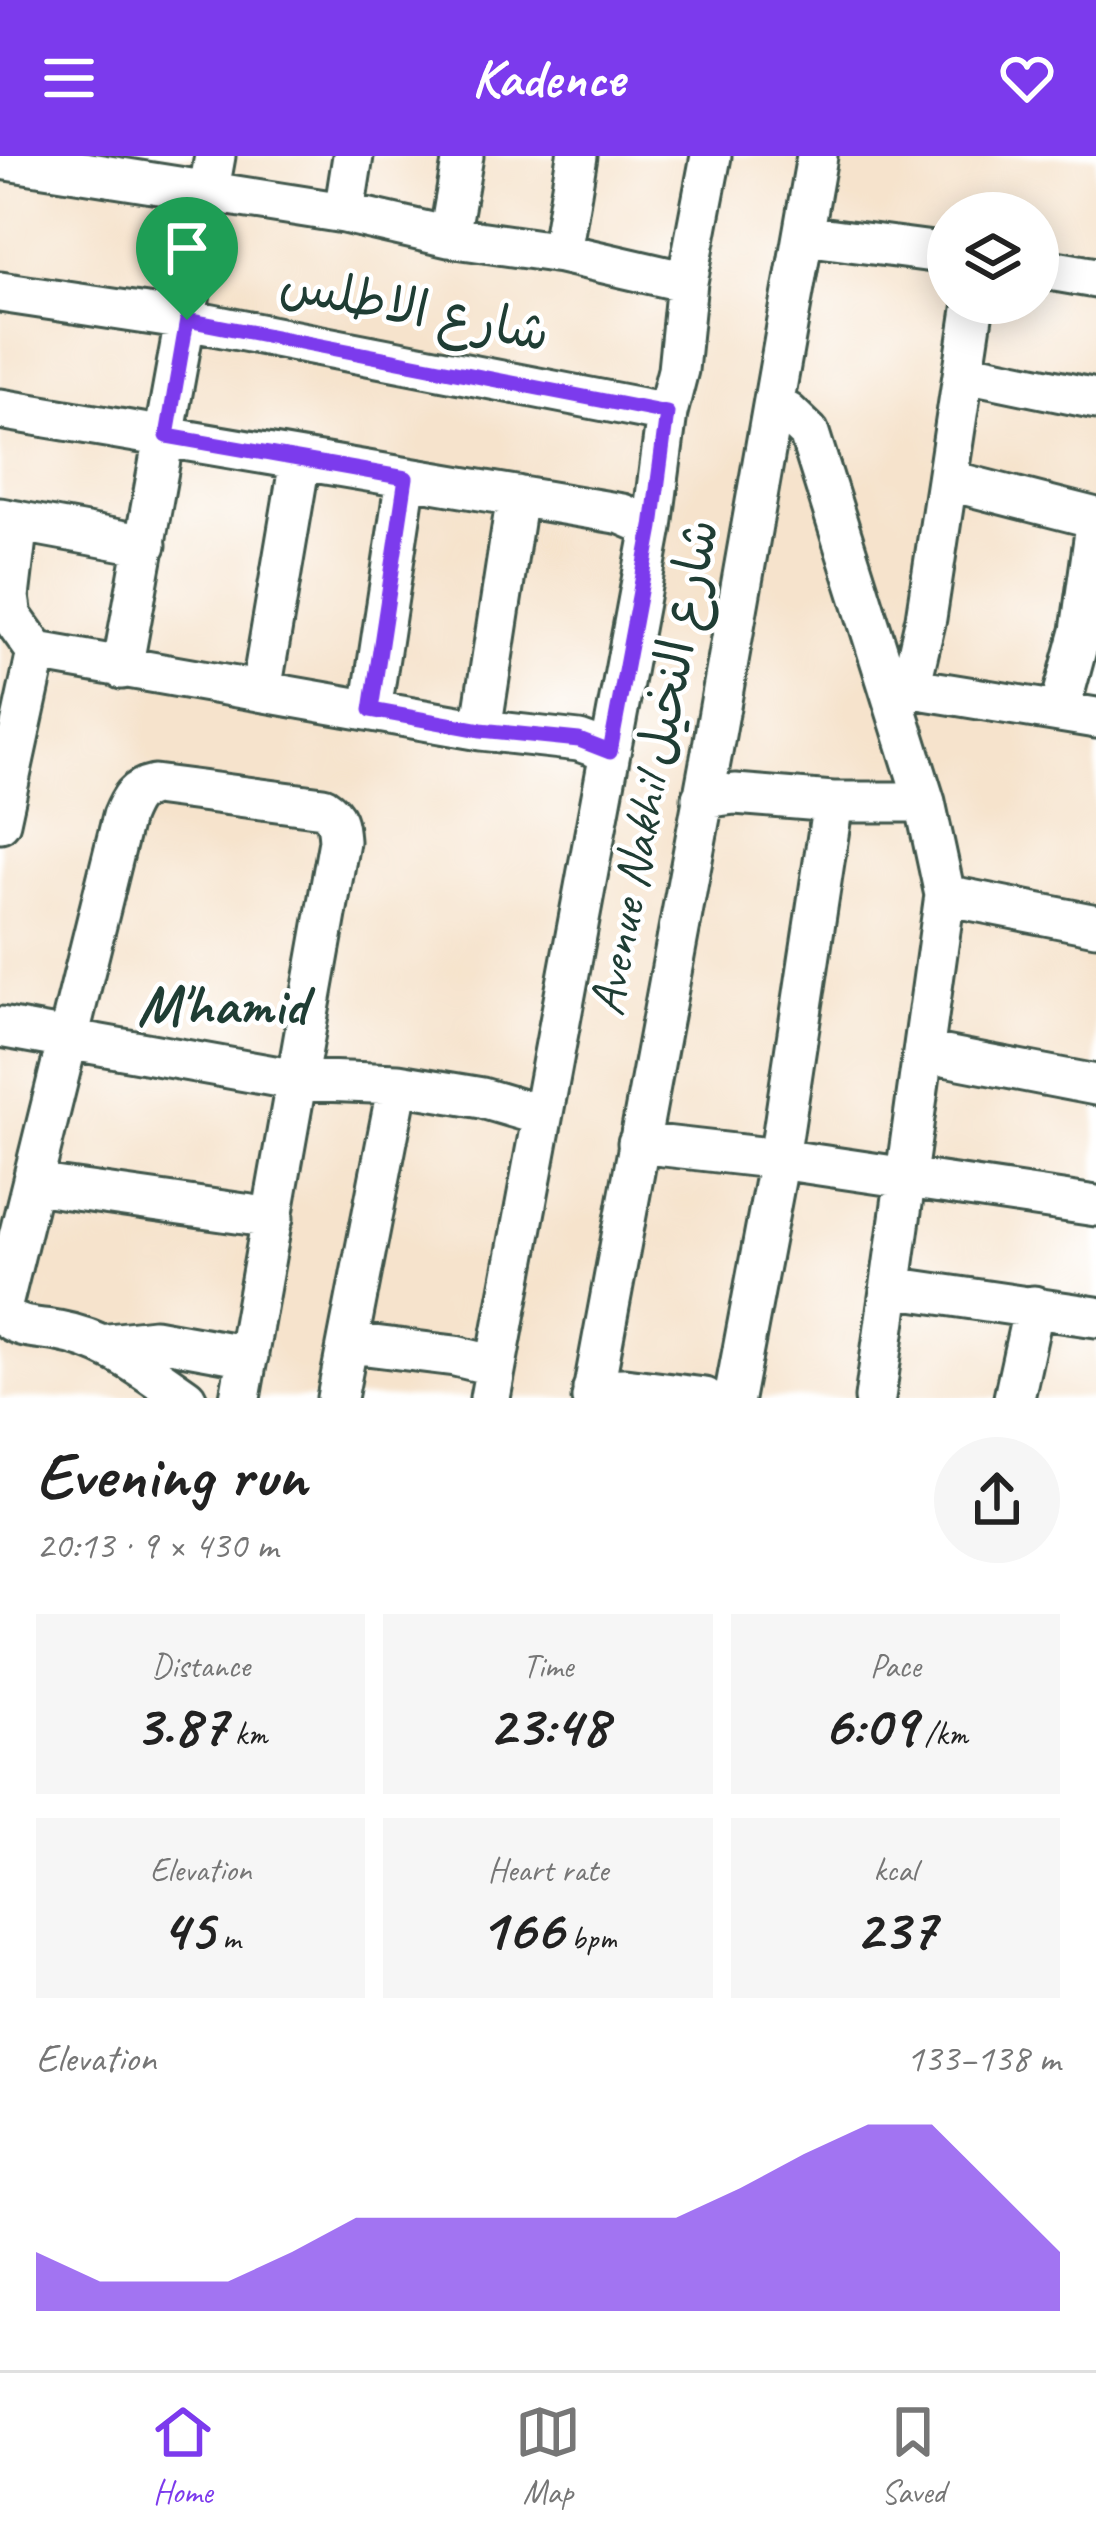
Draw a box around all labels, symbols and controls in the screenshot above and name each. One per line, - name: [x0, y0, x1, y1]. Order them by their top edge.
- text: Kadence: [472, 44, 624, 112]
- icon: menu: [36, 45, 102, 111]
- icon: heart: [994, 45, 1060, 111]
- map controls: [927, 192, 1059, 324]
- button: layers: [927, 192, 1059, 324]
- pin: [136, 197, 238, 320]
- icon: arrive: [154, 215, 220, 281]
- street label: شارع الاطلس: [275, 251, 555, 368]
- street label: Avenue Nakhil شارع النخيل: [573, 513, 735, 1021]
- district label: M'hamid: [137, 969, 316, 1041]
- text: Evening run: [36, 1434, 306, 1517]
- button: share: [934, 1437, 1060, 1563]
- text: 20:13 · 9 × 430 m: [36, 1521, 278, 1570]
- text: Distance: [151, 1645, 250, 1687]
- text: Time: [523, 1645, 573, 1687]
- text: Pace: [870, 1645, 921, 1687]
- text: 3.87: [134, 1687, 227, 1763]
- text: 23:48: [488, 1687, 608, 1763]
- text: 6:09: [823, 1687, 916, 1763]
- text: km: [227, 1713, 267, 1755]
- text: /km: [916, 1713, 968, 1755]
- text: Elevation: [150, 1849, 251, 1891]
- text: Heart rate: [488, 1849, 608, 1891]
- text: kcal: [874, 1849, 917, 1891]
- text: 45: [161, 1891, 214, 1967]
- text: 166: [480, 1891, 563, 1967]
- text: 237: [855, 1891, 936, 1967]
- text: m: [214, 1917, 240, 1959]
- text: bpm: [563, 1917, 616, 1959]
- text: Elevation: [36, 2034, 156, 2083]
- text: 133–138 m: [906, 2034, 1060, 2083]
- tab: Home: [150, 2399, 216, 2513]
- tab: Map: [515, 2399, 581, 2513]
- tab: Saved: [880, 2399, 946, 2513]

